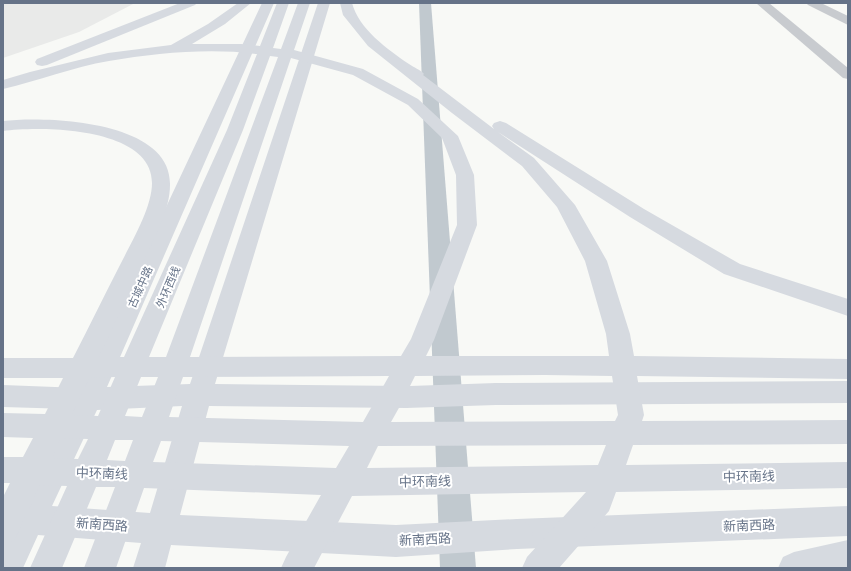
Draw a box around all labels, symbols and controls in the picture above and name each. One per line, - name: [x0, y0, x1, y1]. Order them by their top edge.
- street label: 古城中路: [126, 264, 155, 310]
- street label: 外环西线: [154, 264, 183, 310]
- street label: 中环南线: [76, 465, 128, 482]
- street label: 中环南线: [723, 469, 775, 484]
- street label: 中环南线: [399, 474, 451, 489]
- street label: 新南西路: [75, 515, 128, 534]
- street label: 新南西路: [723, 517, 775, 534]
- street label: 新南西路: [399, 531, 451, 548]

